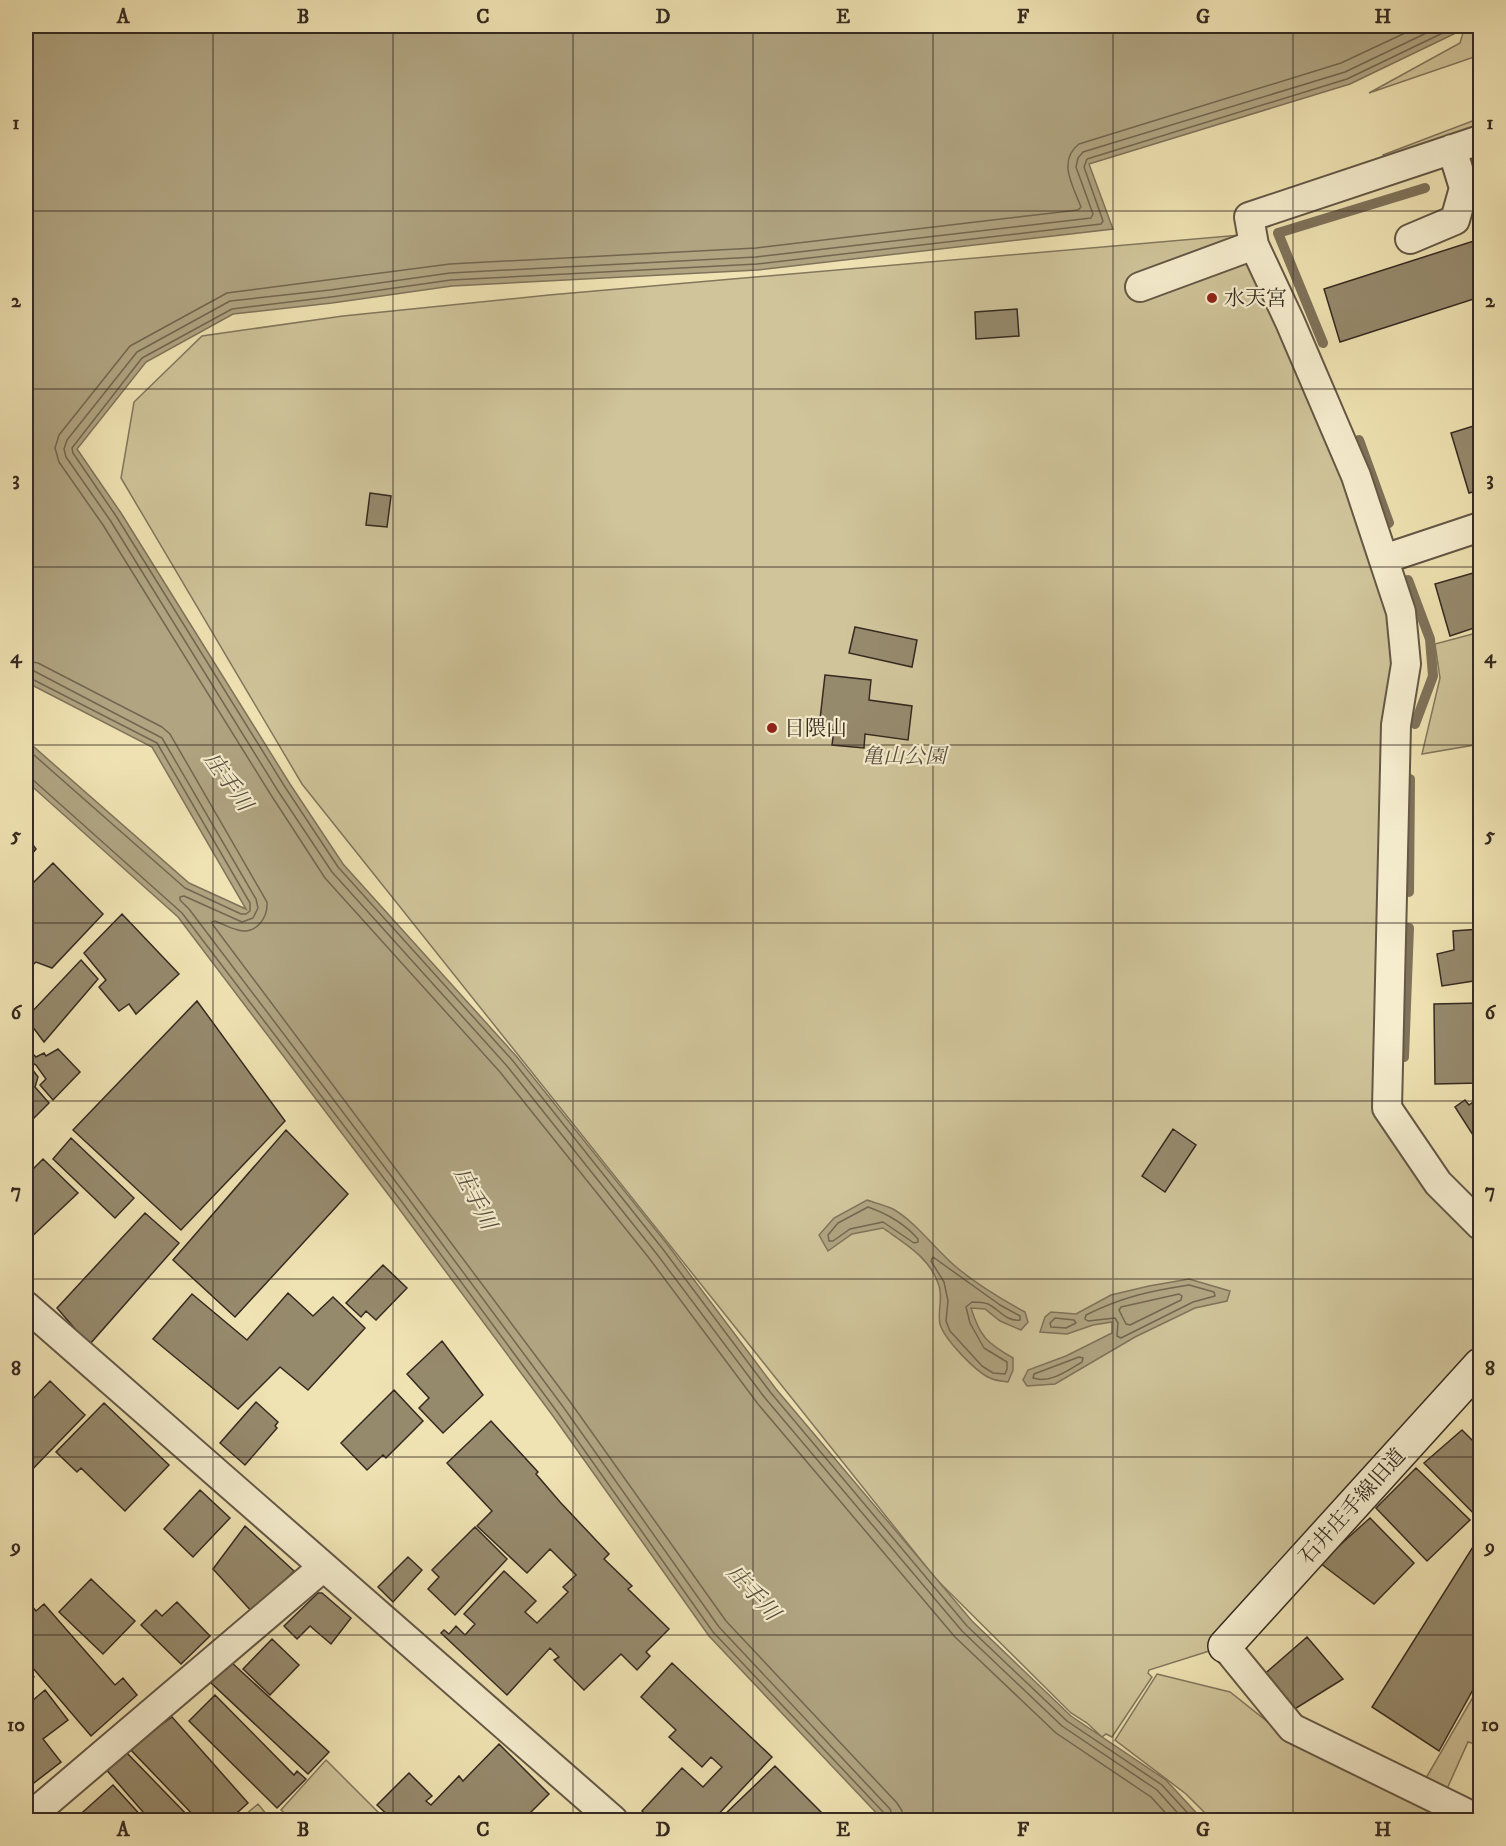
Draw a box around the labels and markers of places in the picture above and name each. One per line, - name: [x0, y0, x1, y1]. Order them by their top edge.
- place label: 水天宮: [1224, 286, 1287, 312]
- marker: 水天宮: [1205, 291, 1219, 305]
- place label: 日隈山: [784, 716, 847, 742]
- marker: 日隈山: [765, 721, 779, 735]

